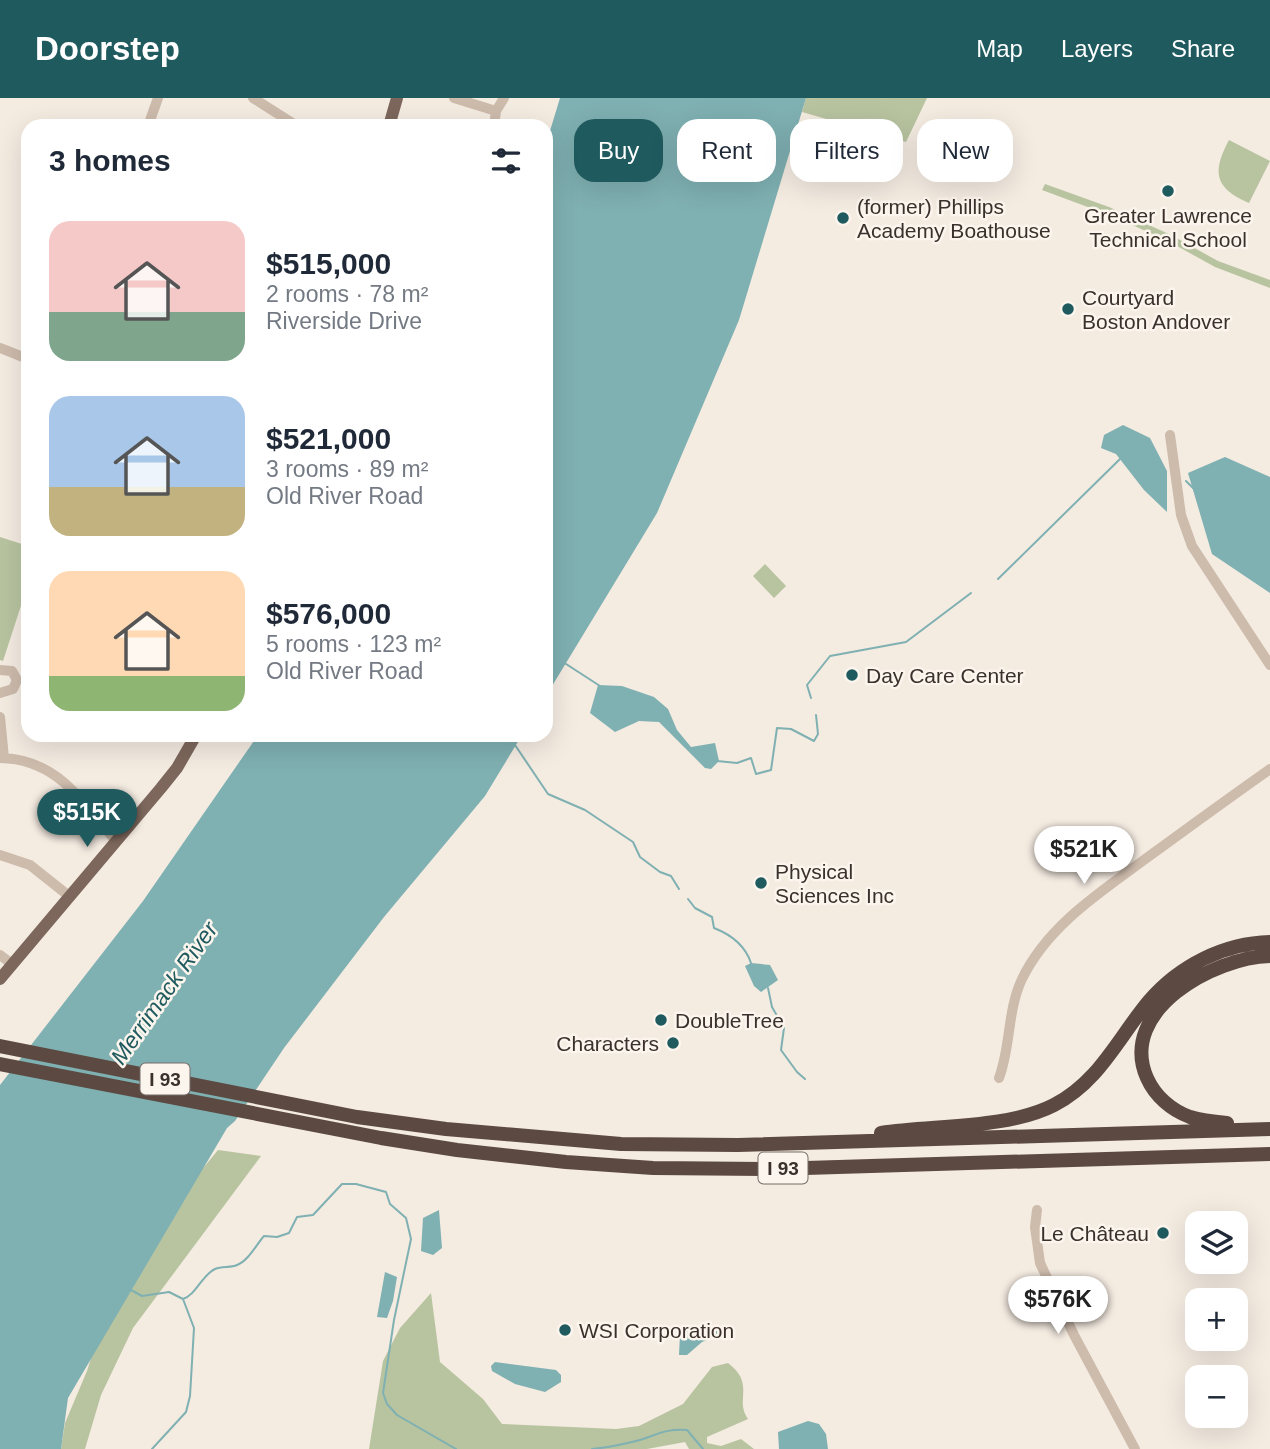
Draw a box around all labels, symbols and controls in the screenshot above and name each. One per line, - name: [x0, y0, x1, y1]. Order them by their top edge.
- text: Doorstep: [35, 30, 180, 67]
- text: Map: [976, 35, 1023, 62]
- text: Layers: [1061, 35, 1133, 62]
- text: Share: [1171, 35, 1235, 62]
- chip: Buy: [574, 119, 663, 182]
- chip: Rent: [677, 119, 776, 182]
- chip: Filters: [790, 119, 903, 182]
- chip: New: [917, 119, 1013, 182]
- icon: filters: [487, 142, 525, 180]
- text: 3 homes: [49, 144, 171, 177]
- marker: Greater Lawrence Technical School: [1160, 183, 1176, 199]
- place label: (former) Phillips Academy Boathouse: [857, 195, 1051, 242]
- place label: Greater Lawrence Technical School: [1084, 204, 1252, 251]
- marker: (former) Phillips Academy Boathouse: [835, 210, 851, 226]
- text: $515,000: [266, 247, 391, 280]
- icon: home: [105, 249, 189, 333]
- text: 2 rooms · 78 m²: [266, 281, 428, 307]
- place label: Courtyard Boston Andover: [1082, 286, 1230, 333]
- marker: Courtyard Boston Andover: [1060, 301, 1076, 317]
- text: Riverside Drive: [266, 308, 422, 334]
- text: $521,000: [266, 422, 391, 455]
- icon: home: [105, 424, 189, 508]
- text: 3 rooms · 89 m²: [266, 456, 428, 482]
- text: Old River Road: [266, 483, 423, 509]
- text: $576,000: [266, 597, 391, 630]
- icon: home: [105, 599, 189, 683]
- text: 5 rooms · 123 m²: [266, 631, 441, 657]
- text: Old River Road: [266, 658, 423, 684]
- place label: Day Care Center: [866, 664, 1024, 687]
- marker: Day Care Center: [844, 667, 860, 683]
- pin: $515K: [38, 790, 136, 849]
- text: $515K: [53, 799, 121, 825]
- pin: $521K: [1035, 826, 1133, 886]
- text: $521K: [1050, 836, 1118, 862]
- place label: Physical Sciences Inc: [775, 860, 894, 907]
- marker: Physical Sciences Inc: [753, 875, 769, 891]
- water label: Merrimack River: [105, 916, 223, 1069]
- place label: DoubleTree: [675, 1009, 784, 1032]
- marker: DoubleTree: [653, 1012, 669, 1028]
- place label: Characters: [556, 1032, 659, 1055]
- marker: Characters: [665, 1035, 681, 1051]
- road number: I 93: [140, 1063, 190, 1094]
- road number: I 93: [758, 1152, 808, 1184]
- map controls: [1185, 1211, 1248, 1428]
- button: layers: [1185, 1211, 1248, 1274]
- place label: Le Château: [1040, 1222, 1149, 1245]
- marker: Le Château: [1155, 1225, 1171, 1241]
- pin: $576K: [1009, 1276, 1107, 1336]
- text: $576K: [1024, 1286, 1092, 1312]
- button: +: [1185, 1288, 1248, 1351]
- place label: WSI Corporation: [579, 1319, 734, 1342]
- marker: WSI Corporation: [557, 1322, 573, 1338]
- button: −: [1185, 1365, 1248, 1428]

